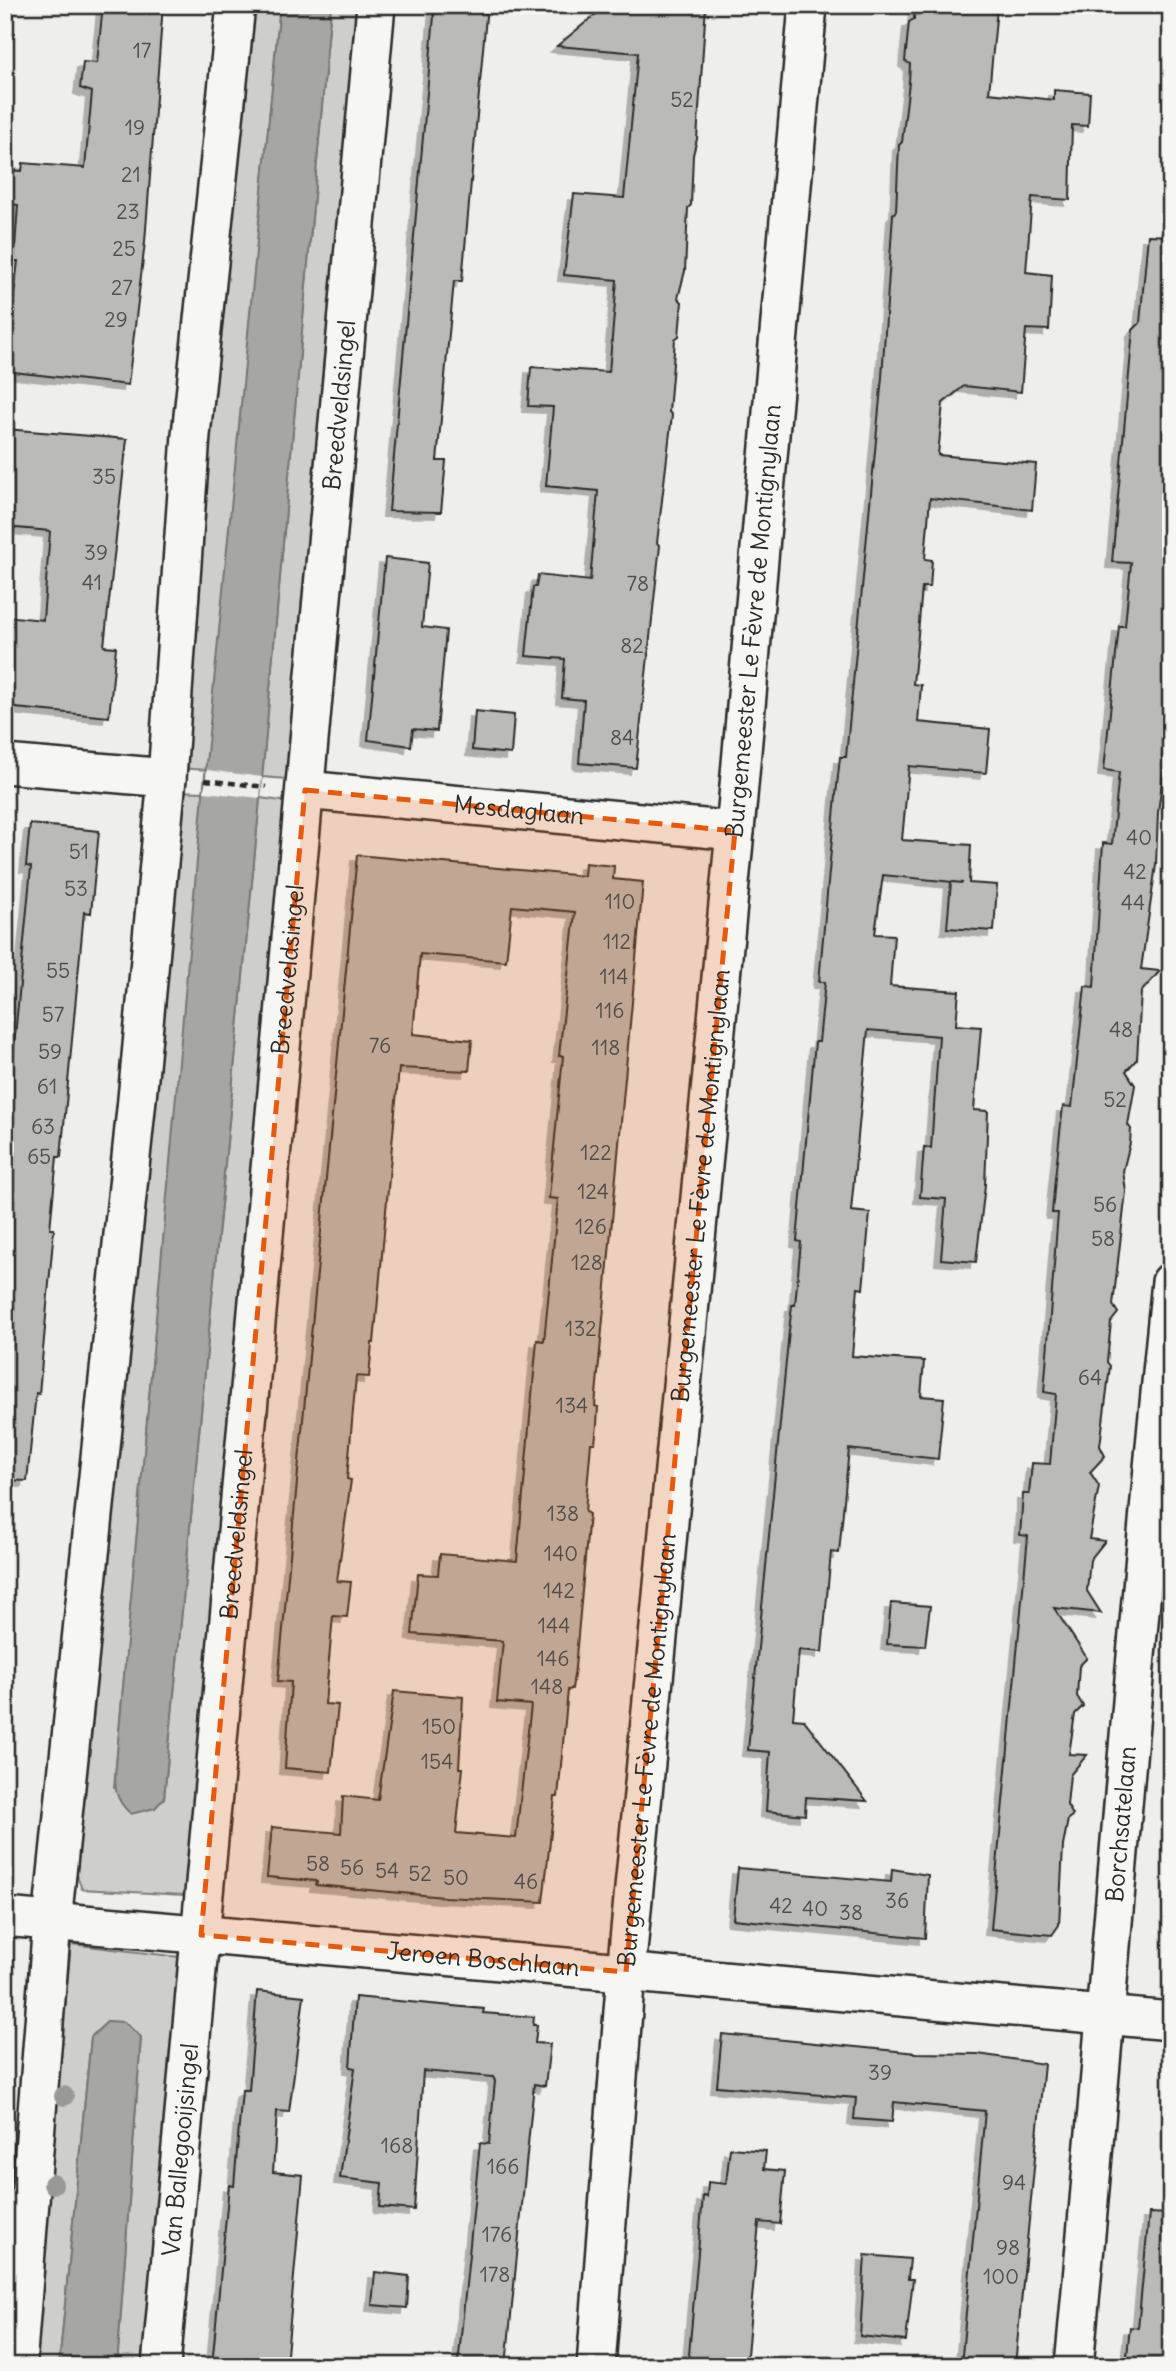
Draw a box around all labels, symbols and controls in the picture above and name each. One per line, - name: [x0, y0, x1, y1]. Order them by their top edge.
- house number: 17: [133, 37, 151, 64]
- house number: 52: [670, 86, 694, 113]
- house number: 19: [125, 114, 145, 141]
- house number: 21: [121, 161, 141, 188]
- house number: 23: [116, 198, 140, 225]
- house number: 25: [112, 235, 136, 262]
- house number: 27: [111, 274, 133, 301]
- house number: 29: [104, 306, 128, 333]
- street label: Breedveldsingel: [316, 319, 361, 491]
- street label: Burgemeester Le Fèvre de Montignylaan: [718, 403, 787, 839]
- house number: 35: [92, 463, 116, 490]
- house number: 39: [84, 539, 108, 566]
- house number: 41: [82, 569, 102, 596]
- house number: 78: [627, 570, 649, 597]
- house number: 82: [620, 632, 644, 659]
- house number: 84: [610, 724, 634, 751]
- street label: Mesdaglaan: [453, 788, 586, 831]
- house number: 40: [1126, 824, 1152, 851]
- house number: 51: [69, 838, 89, 865]
- house number: 42: [1123, 858, 1147, 885]
- house number: 53: [64, 875, 88, 902]
- street label: Breedveldsingel: [264, 883, 310, 1056]
- house number: 110: [605, 888, 635, 915]
- house number: 44: [1121, 889, 1145, 916]
- house number: 112: [603, 928, 631, 955]
- house number: 55: [46, 957, 70, 984]
- house number: 114: [600, 963, 628, 990]
- street label: Burgemeester Le Fèvre de Montignylaan: [664, 967, 736, 1404]
- house number: 116: [596, 997, 624, 1024]
- house number: 57: [42, 1001, 64, 1028]
- house number: 48: [1109, 1016, 1133, 1043]
- house number: 76: [369, 1032, 391, 1059]
- house number: 118: [592, 1034, 620, 1061]
- house number: 59: [38, 1038, 62, 1065]
- house number: 61: [37, 1073, 57, 1100]
- house number: 52: [1103, 1086, 1127, 1113]
- house number: 63: [31, 1113, 55, 1140]
- house number: 122: [580, 1139, 612, 1166]
- house number: 65: [27, 1143, 51, 1170]
- house number: 124: [577, 1178, 609, 1205]
- house number: 56: [1093, 1191, 1117, 1218]
- house number: 126: [575, 1213, 607, 1240]
- house number: 58: [1091, 1225, 1115, 1252]
- house number: 128: [571, 1249, 603, 1276]
- house number: 132: [565, 1315, 597, 1342]
- house number: 64: [1078, 1364, 1102, 1391]
- house number: 134: [556, 1392, 588, 1419]
- street label: Breedveldsingel: [213, 1448, 258, 1621]
- house number: 138: [547, 1500, 579, 1527]
- street label: Burgemeester Le Fèvre de Montignylaan: [611, 1532, 682, 1968]
- house number: 140: [544, 1540, 578, 1567]
- house number: 142: [543, 1577, 575, 1604]
- house number: 144: [538, 1612, 570, 1639]
- house number: 146: [537, 1645, 569, 1672]
- house number: 148: [531, 1673, 563, 1700]
- house number: 150: [422, 1713, 456, 1740]
- street label: Borchsatelaan: [1099, 1744, 1142, 1903]
- house number: 154: [421, 1748, 453, 1775]
- house number: 58: [306, 1850, 330, 1877]
- house number: 56: [340, 1854, 364, 1881]
- house number: 54: [375, 1857, 399, 1884]
- house number: 52: [408, 1860, 432, 1887]
- house number: 50: [443, 1864, 469, 1891]
- house number: 46: [514, 1868, 538, 1895]
- house number: 36: [885, 1887, 909, 1914]
- house number: 42: [769, 1892, 793, 1919]
- house number: 40: [802, 1895, 828, 1922]
- house number: 38: [839, 1899, 863, 1926]
- street label: Jeroen Boschlaan: [385, 1935, 581, 1982]
- street label: Van Ballegooijsingel: [155, 2042, 204, 2258]
- house number: 39: [868, 2059, 892, 2086]
- house number: 168: [381, 2132, 413, 2159]
- house number: 166: [487, 2153, 519, 2180]
- house number: 94: [1002, 2169, 1026, 2196]
- house number: 176: [482, 2221, 512, 2248]
- house number: 98: [996, 2234, 1020, 2261]
- house number: 178: [480, 2261, 510, 2288]
- house number: 100: [983, 2263, 1019, 2290]

